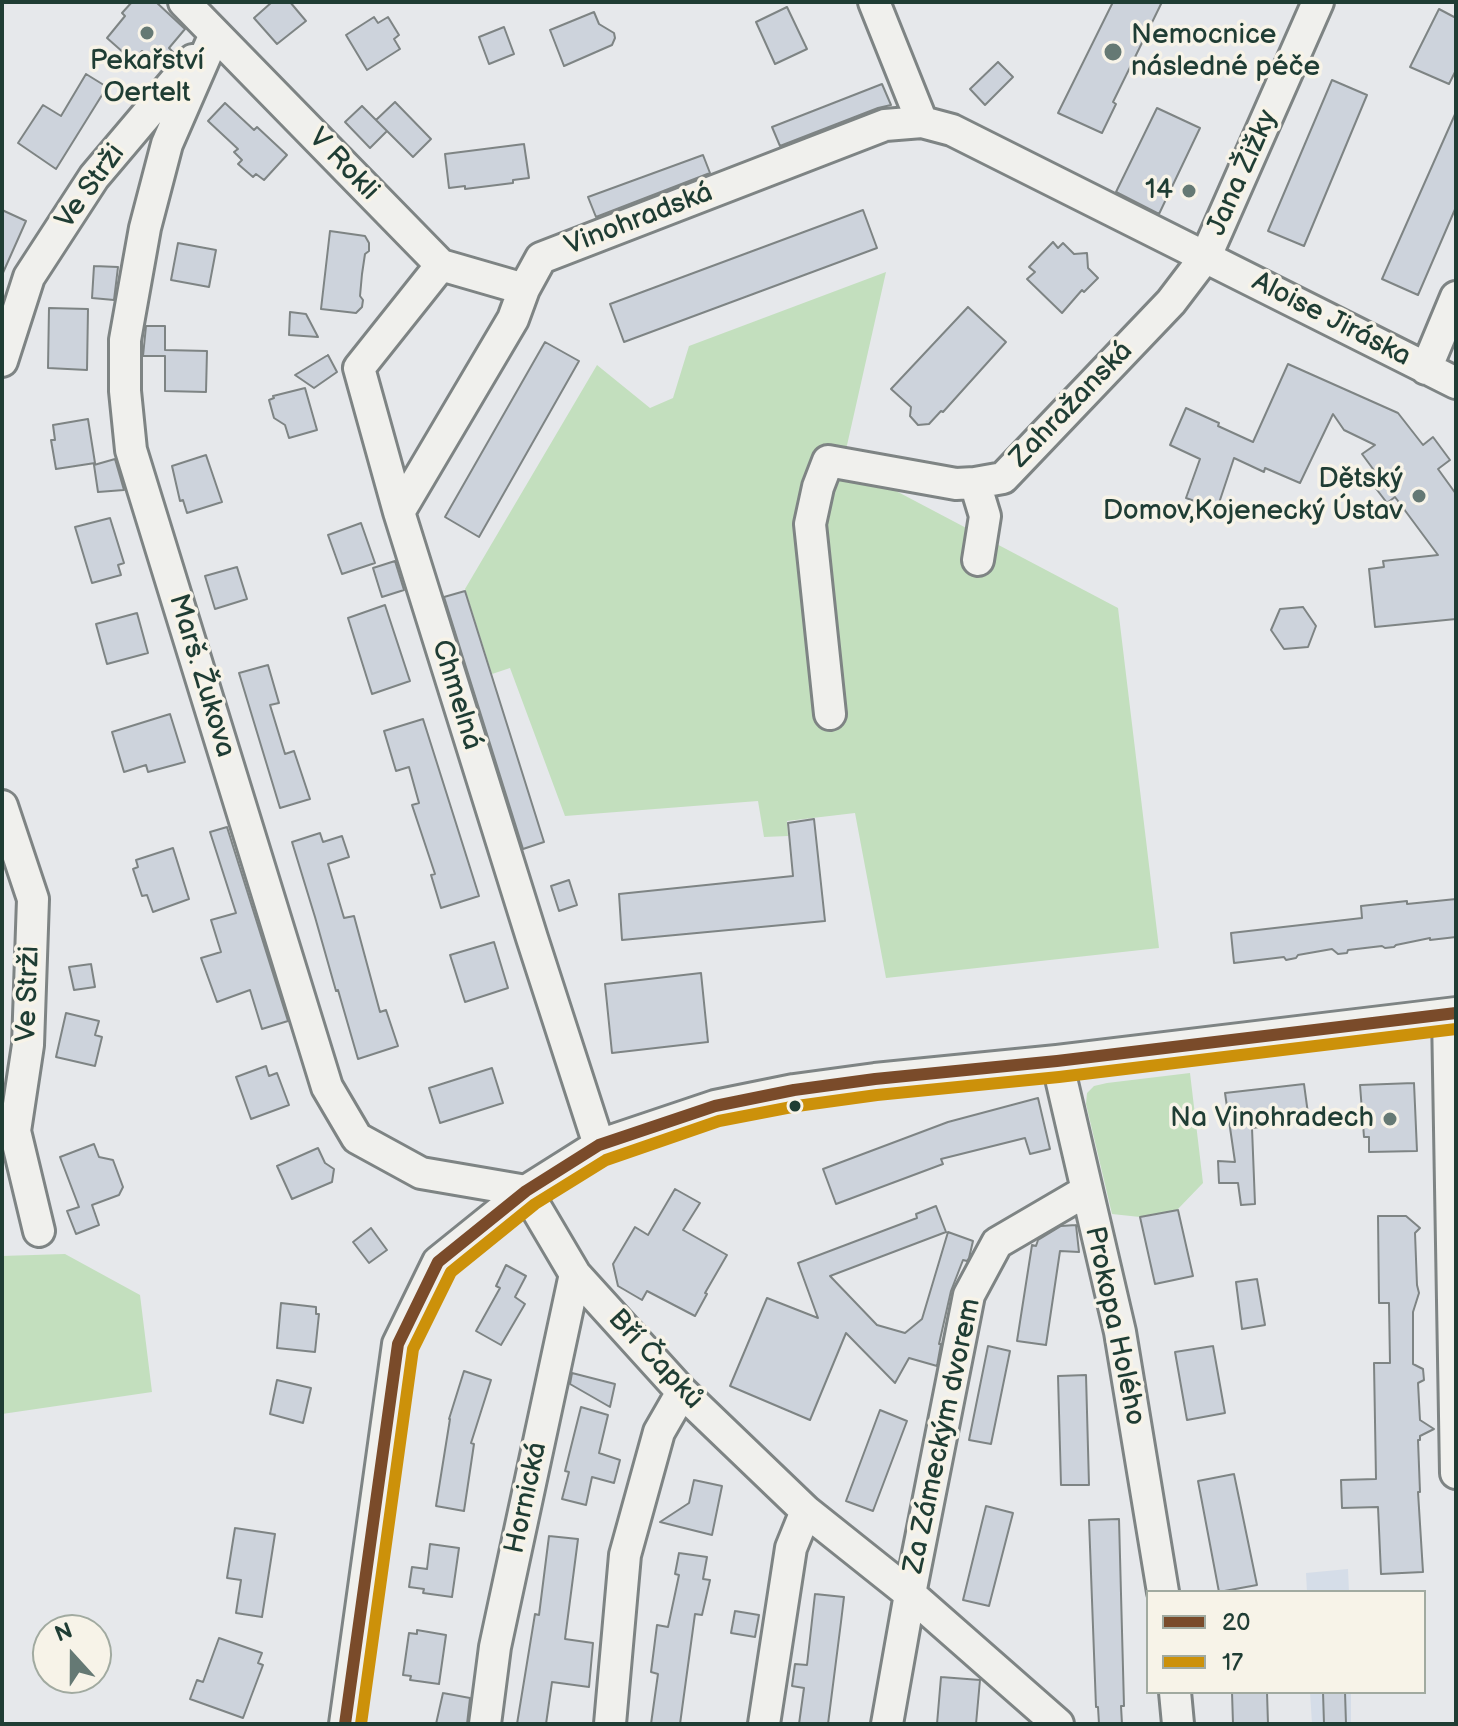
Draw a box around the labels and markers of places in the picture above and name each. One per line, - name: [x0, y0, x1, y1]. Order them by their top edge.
- place label: Nemocnice následné péče: [1131, 19, 1320, 85]
- marker: Pekařství Oertelt: [138, 24, 156, 42]
- marker: Nemocnice následné péče: [1102, 41, 1124, 63]
- place label: Pekařství Oertelt: [90, 45, 204, 111]
- place label: 14: [1145, 174, 1173, 208]
- marker: 14: [1180, 182, 1198, 200]
- place label: Dětský Domov,Kojenecký Ústav: [1103, 463, 1403, 529]
- marker: Dětský Domov,Kojenecký Ústav: [1410, 487, 1428, 505]
- unlabelled marker: [787, 1098, 803, 1114]
- place label: Na Vinohradech: [1170, 1102, 1374, 1136]
- marker: Na Vinohradech: [1381, 1110, 1399, 1128]

